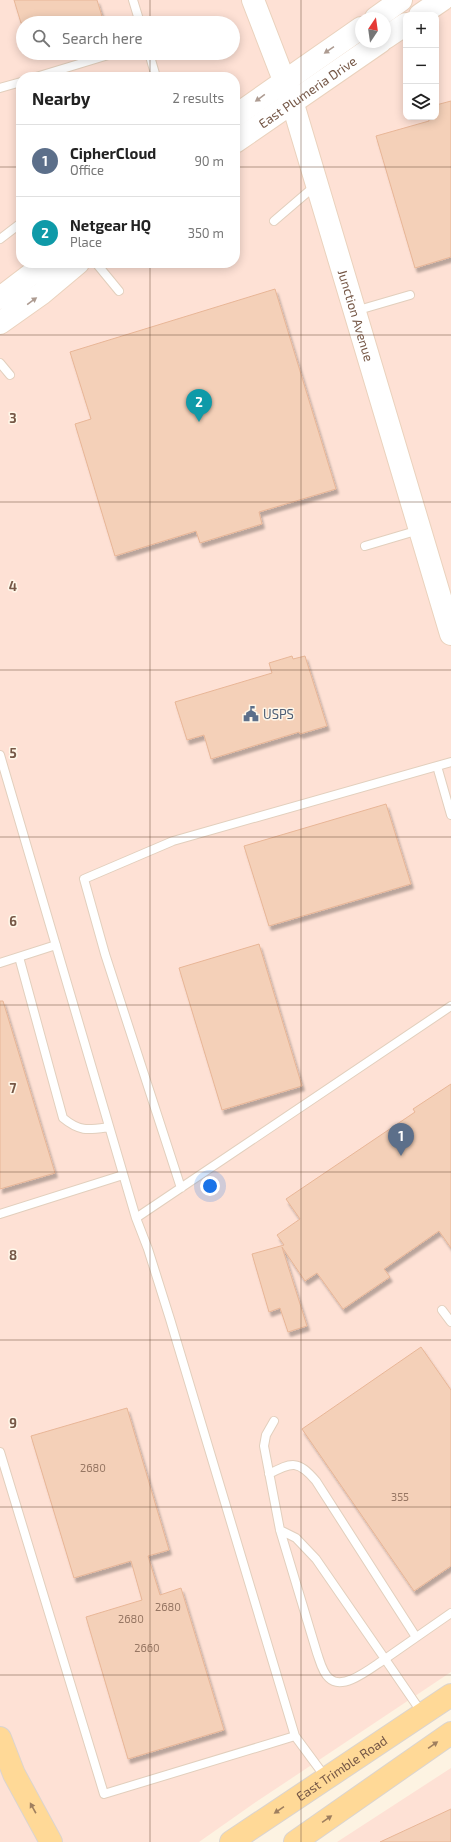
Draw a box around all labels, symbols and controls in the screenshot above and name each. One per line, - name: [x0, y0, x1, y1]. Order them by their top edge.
- north arrow: [355, 12, 391, 48]
- map controls: [403, 12, 439, 120]
- button: +: [403, 12, 439, 48]
- search box: [16, 16, 240, 60]
- icon: search: [30, 27, 52, 49]
- text: Search here: [62, 29, 143, 47]
- one-way arrow: [323, 46, 334, 54]
- button: −: [403, 48, 439, 84]
- street label: East Plumeria Drive: [255, 53, 360, 131]
- button: layers: [403, 84, 439, 120]
- text: Nearby: [32, 88, 90, 108]
- text: 2 results: [172, 90, 224, 106]
- one-way arrow: [254, 94, 265, 102]
- text: CipherCloud: [70, 144, 156, 162]
- text: 1: [42, 153, 48, 169]
- text: 90 m: [194, 153, 224, 169]
- text: Office: [70, 162, 104, 178]
- text: Netgear HQ: [70, 216, 151, 234]
- text: 2: [41, 225, 49, 241]
- text: 350 m: [188, 225, 224, 241]
- text: Place: [70, 234, 102, 250]
- street label: Junction Avenue: [335, 268, 377, 363]
- one-way arrow: [26, 297, 37, 305]
- pin: 2: [186, 389, 212, 422]
- text: 3: [9, 410, 17, 426]
- text: 4: [9, 578, 17, 594]
- public building icon: USPS: [242, 705, 260, 723]
- place label: USPS: [263, 706, 294, 722]
- text: 5: [9, 745, 17, 761]
- text: 6: [9, 913, 17, 929]
- text: 7: [10, 1080, 17, 1096]
- pin: 1: [388, 1123, 414, 1156]
- your location: [200, 1176, 220, 1196]
- text: 8: [9, 1247, 17, 1263]
- text: 9: [9, 1415, 17, 1431]
- house number: 2680: [80, 1461, 106, 1474]
- house number: 355: [391, 1490, 409, 1503]
- house number: 2680: [155, 1600, 181, 1613]
- house number: 2680: [118, 1612, 144, 1625]
- house number: 2660: [134, 1641, 160, 1654]
- street label: East Trimble Road: [293, 1732, 390, 1804]
- one-way arrow: [428, 1741, 439, 1749]
- one-way arrow: [29, 1802, 36, 1814]
- one-way arrow: [274, 1806, 284, 1814]
- one-way arrow: [322, 1816, 332, 1824]

